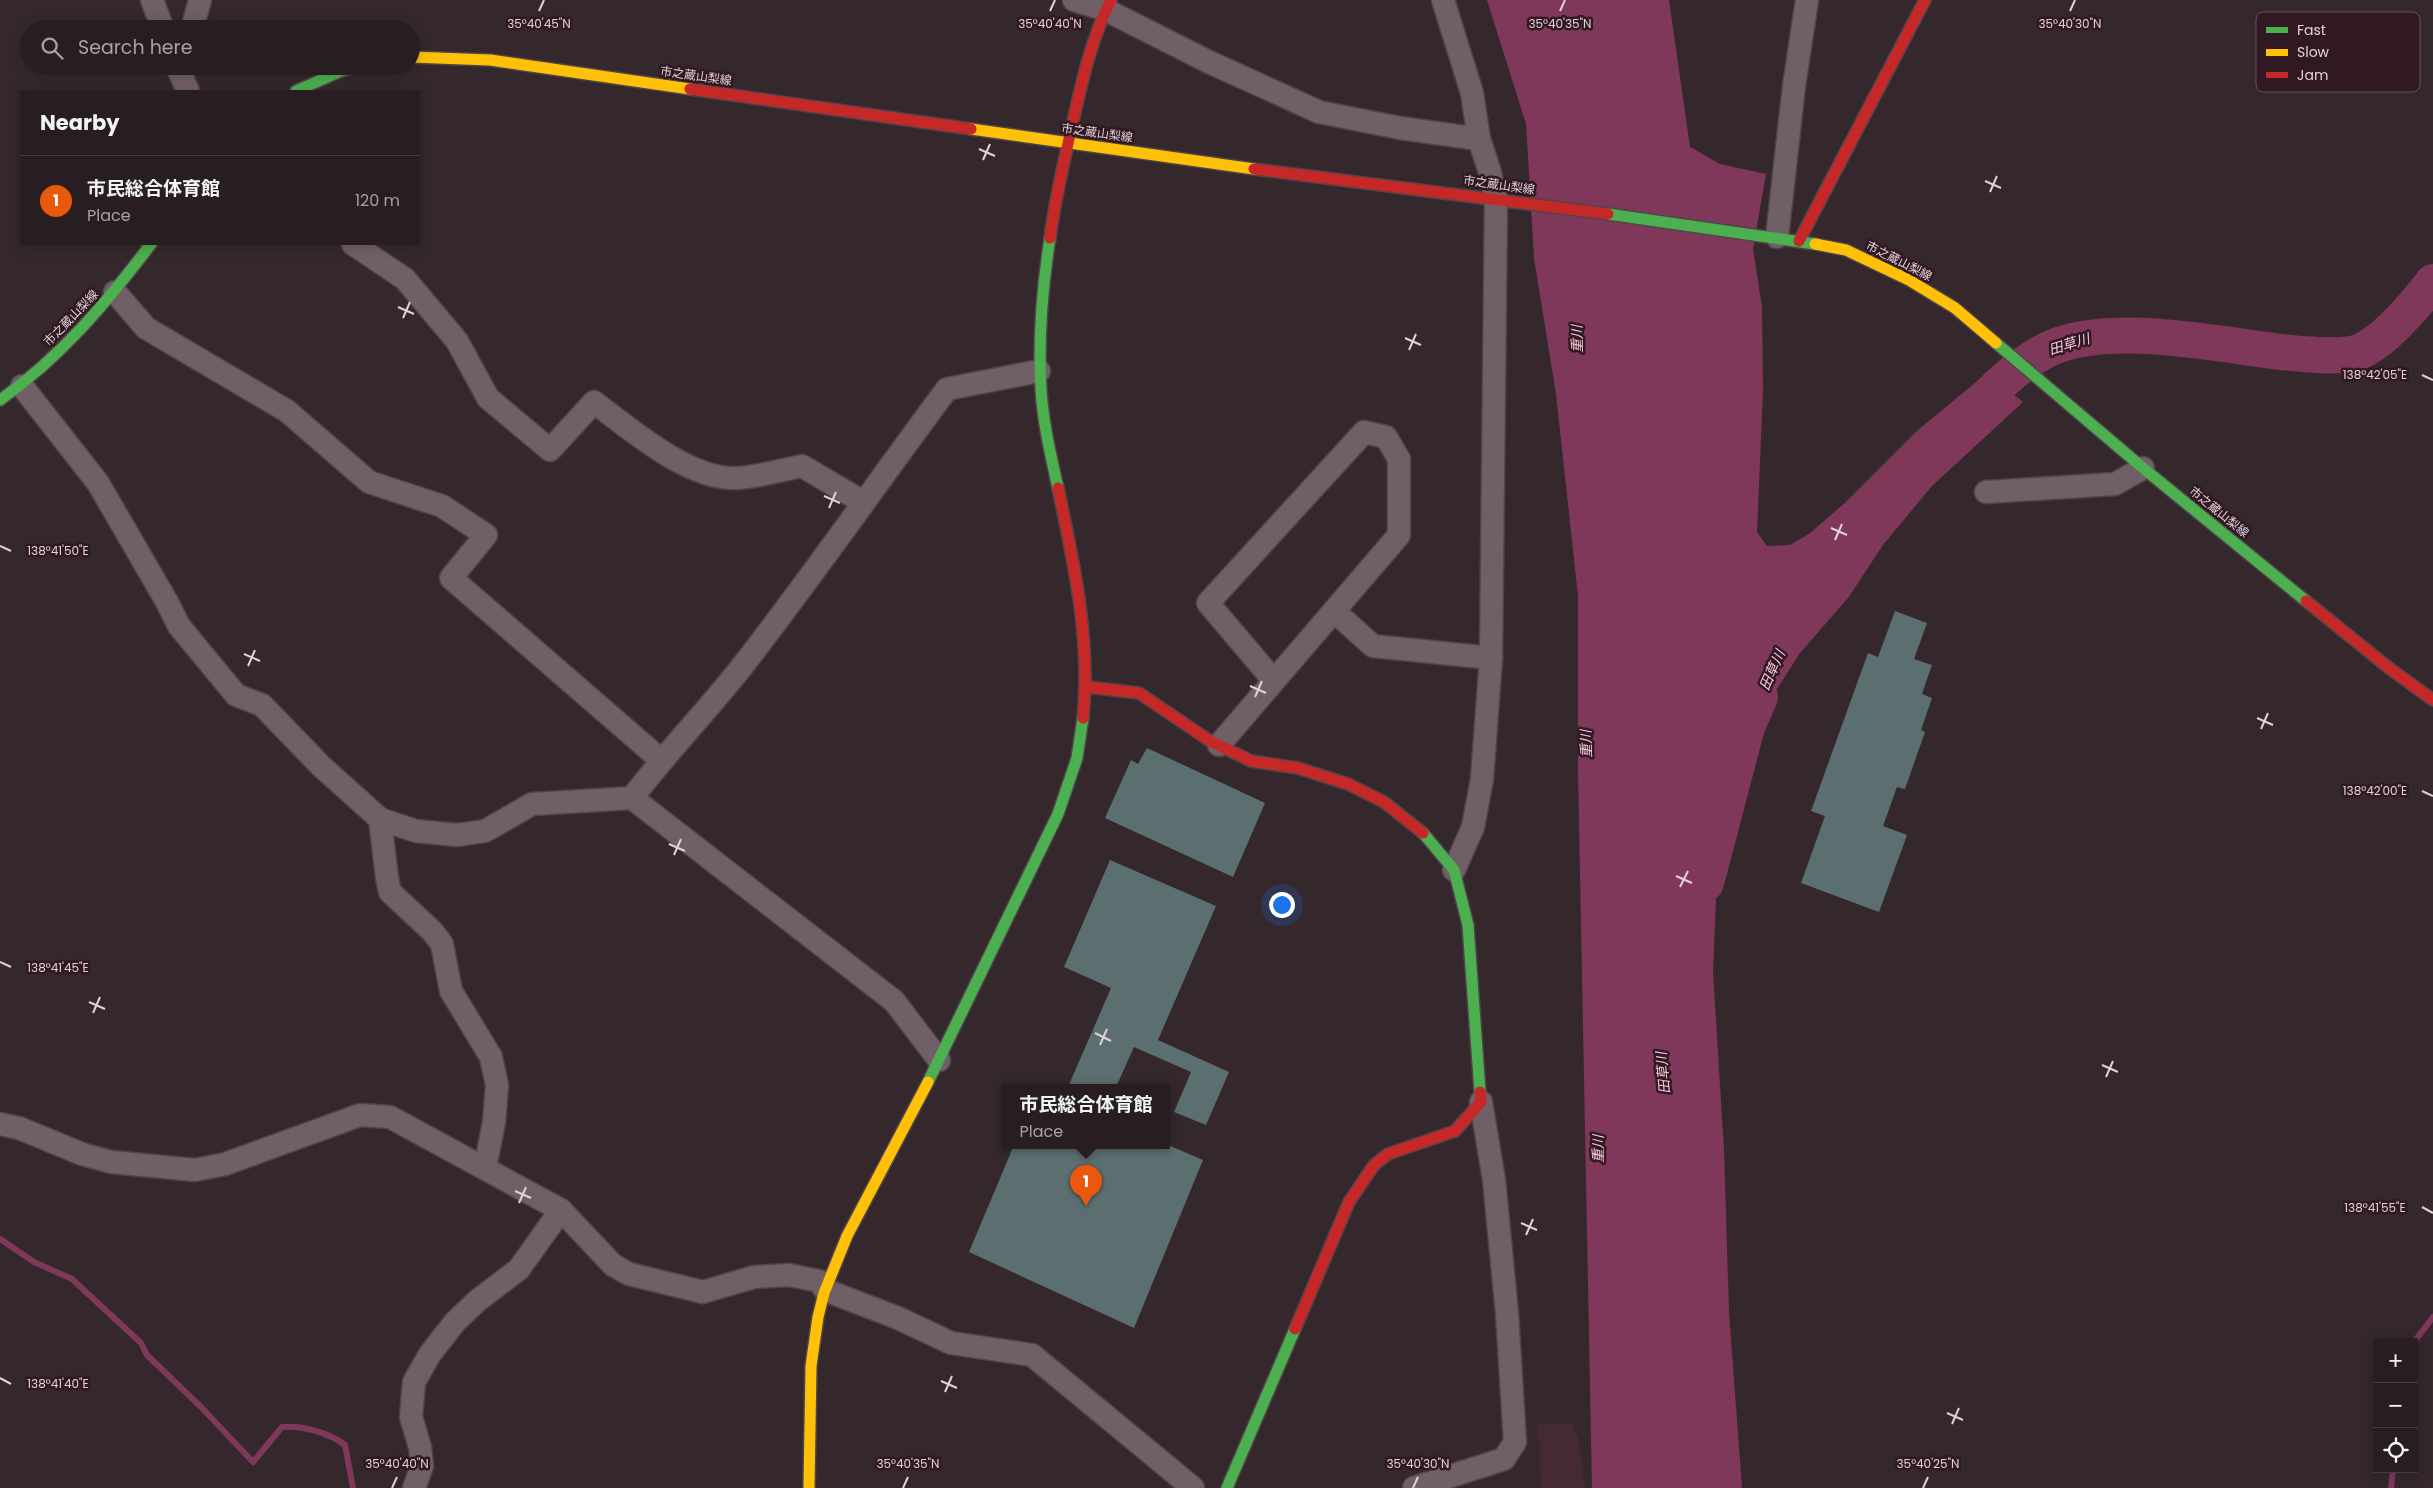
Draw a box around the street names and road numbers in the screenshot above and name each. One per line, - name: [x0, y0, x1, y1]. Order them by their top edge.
- street label: 市之蔵山梨線: [659, 62, 733, 89]
- street label: 市之蔵山梨線: [1060, 119, 1134, 146]
- street label: 市之蔵山梨線: [1462, 171, 1536, 198]
- street label: 市之蔵山梨線: [1863, 237, 1935, 284]
- street label: 市之蔵山梨線: [40, 286, 102, 349]
- street label: 市之蔵山梨線: [2186, 482, 2253, 541]

